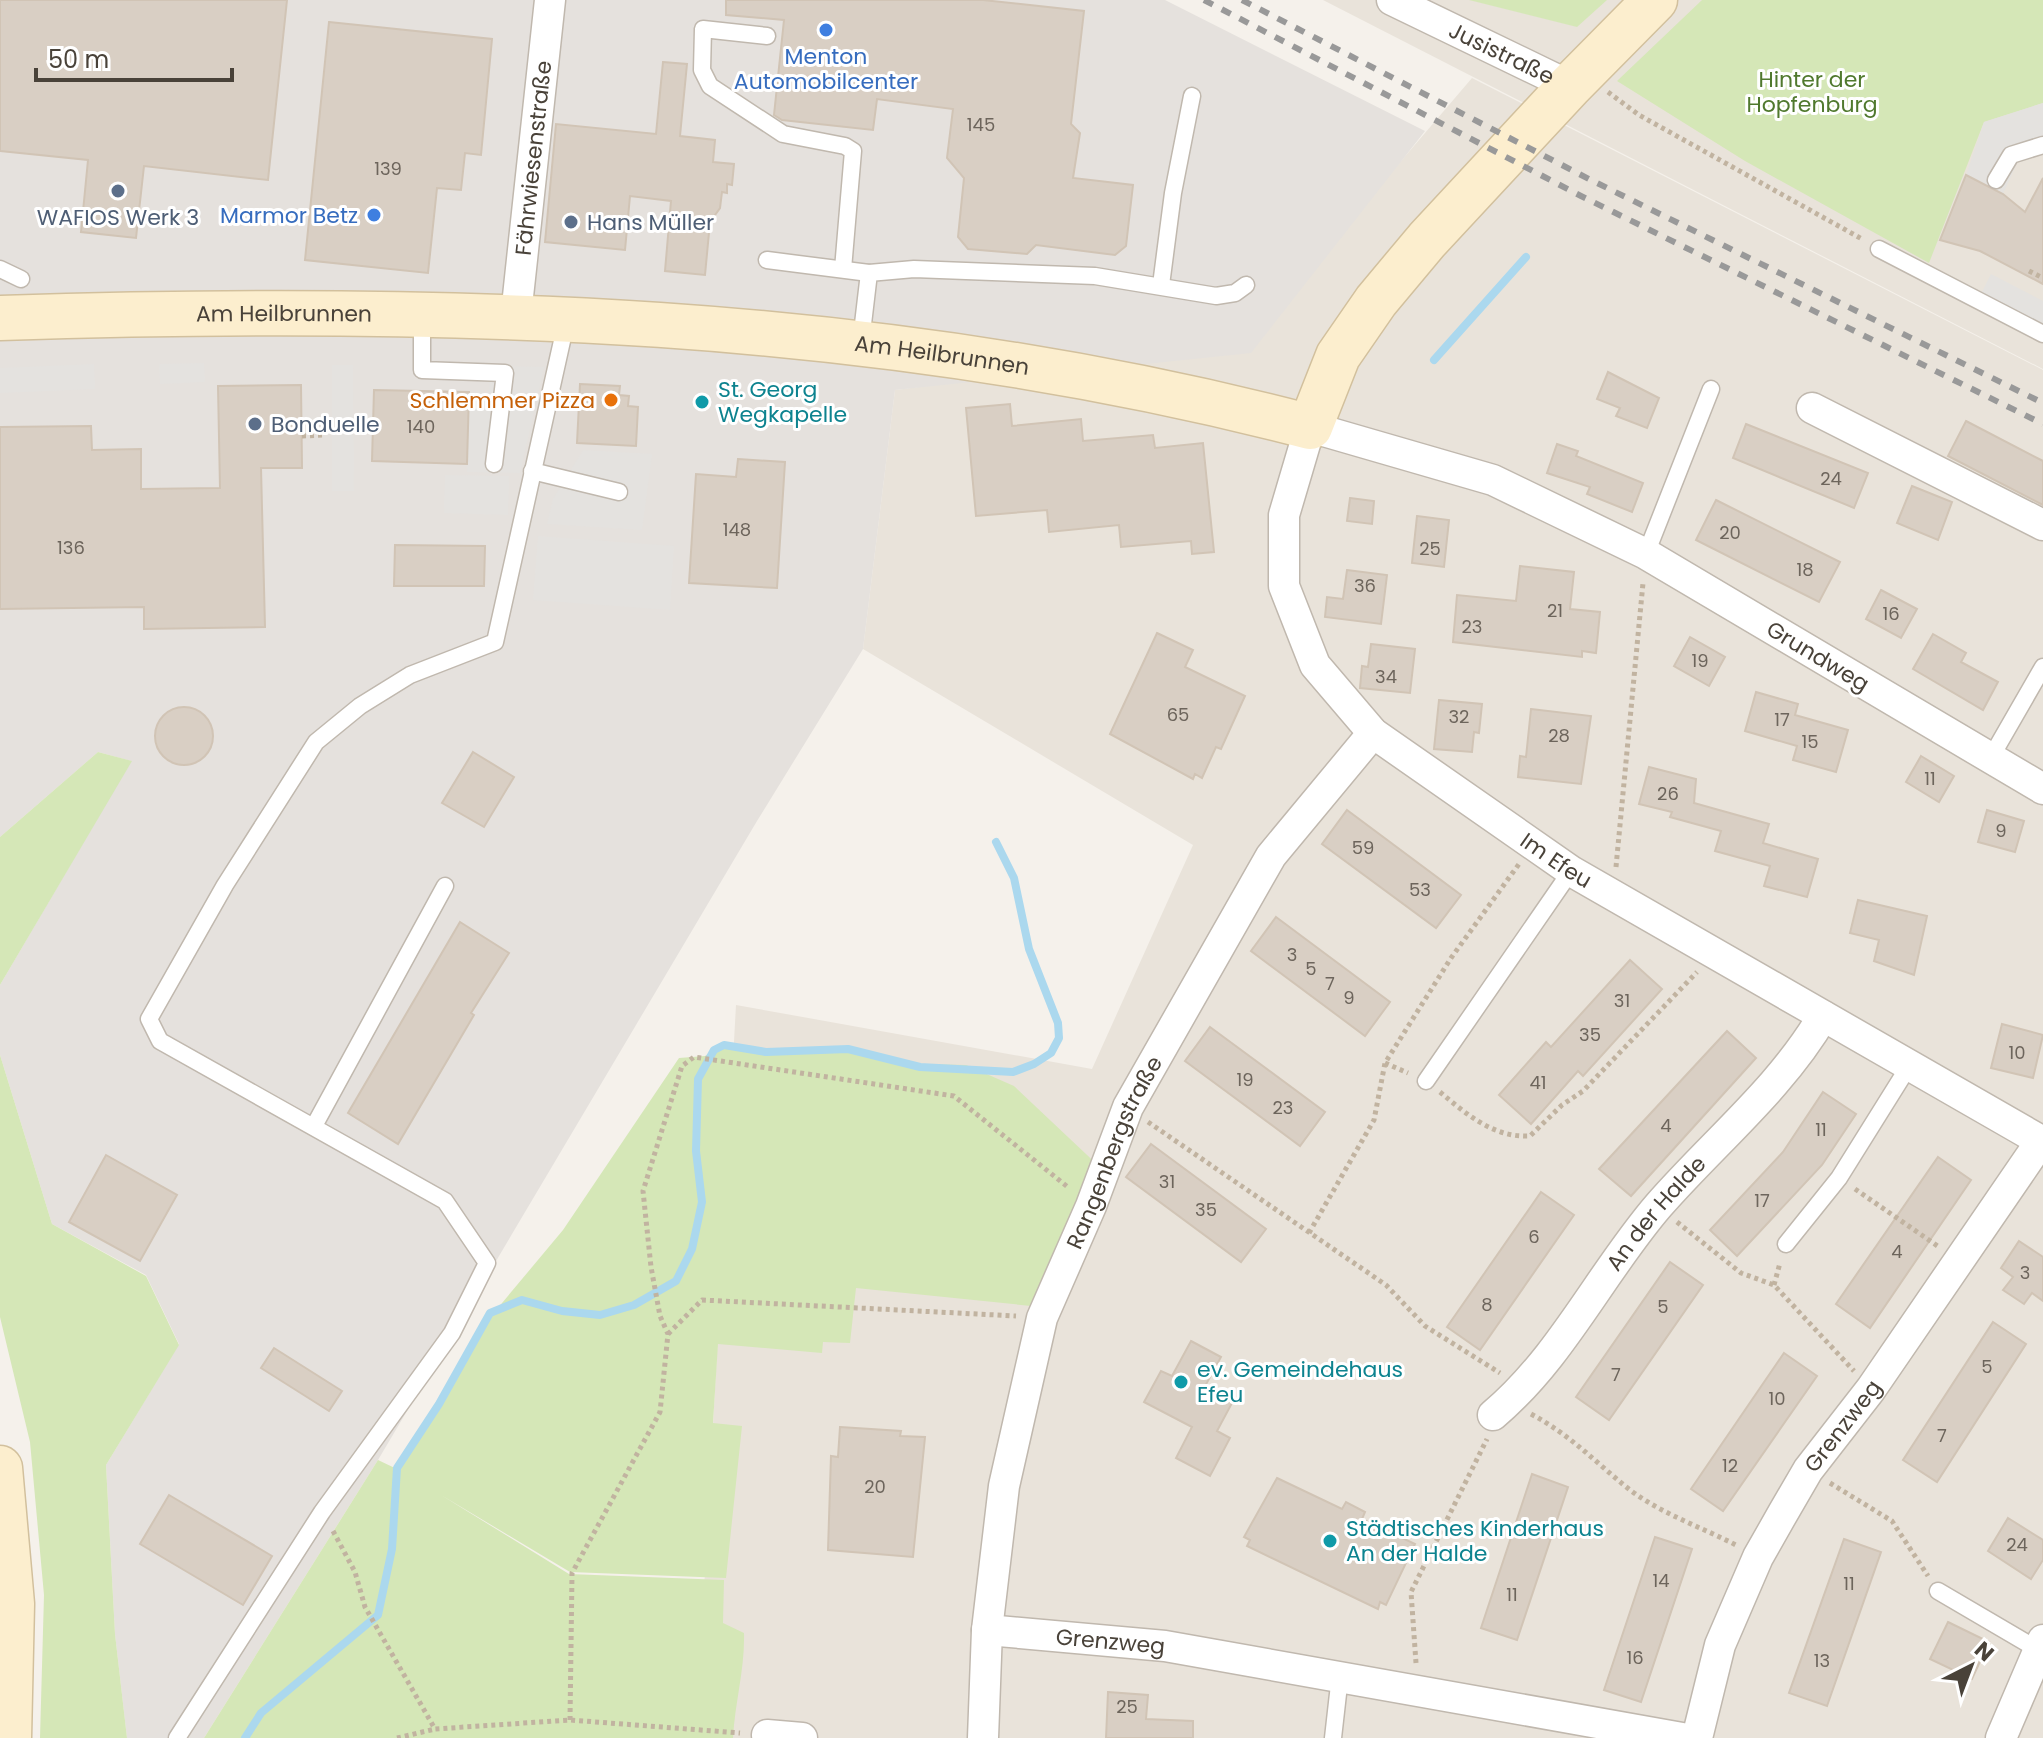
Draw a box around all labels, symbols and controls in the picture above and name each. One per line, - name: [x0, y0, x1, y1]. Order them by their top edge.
- street label: Jusistraße: [1444, 15, 1560, 92]
- marker: Menton Automobilcenter: [817, 21, 835, 39]
- scale bar: [36, 32, 232, 82]
- place label: Menton Automobilcenter: [734, 41, 918, 97]
- text: 50 m: [48, 43, 109, 76]
- street label: Fährwiesenstraße: [508, 59, 559, 257]
- park label: Hinter der Hopfenburg: [1746, 64, 1878, 120]
- house number: 145: [967, 112, 995, 137]
- house number: 139: [374, 156, 402, 181]
- marker: WAFIOS Werk 3: [109, 182, 127, 200]
- place label: Marmor Betz: [220, 200, 358, 231]
- place label: WAFIOS Werk 3: [37, 202, 199, 233]
- marker: Marmor Betz: [365, 206, 383, 224]
- place label: Hans Müller: [587, 207, 714, 238]
- marker: Hans Müller: [562, 213, 580, 231]
- street label: Am Heilbrunnen: [196, 298, 372, 330]
- street label: Am Heilbrunnen: [853, 328, 1032, 383]
- place label: St. Georg Wegkapelle: [718, 374, 847, 430]
- place label: Schlemmer Pizza: [410, 385, 595, 416]
- marker: Schlemmer Pizza: [602, 391, 620, 409]
- marker: St. Georg Wegkapelle: [693, 393, 711, 411]
- place label: Bonduelle: [271, 409, 380, 440]
- house number: 140: [407, 414, 435, 439]
- marker: Bonduelle: [246, 415, 264, 433]
- house number: 24: [1820, 466, 1842, 491]
- house number: 148: [723, 517, 751, 542]
- house number: 20: [1719, 520, 1741, 545]
- house number: 136: [57, 535, 85, 560]
- house number: 25: [1419, 536, 1441, 561]
- house number: 18: [1796, 557, 1814, 582]
- house number: 36: [1354, 573, 1376, 598]
- house number: 21: [1547, 598, 1563, 623]
- house number: 16: [1882, 601, 1900, 626]
- house number: 23: [1462, 614, 1482, 639]
- street label: Grundweg: [1761, 614, 1875, 699]
- house number: 19: [1691, 648, 1709, 673]
- house number: 34: [1375, 664, 1397, 689]
- house number: 65: [1167, 702, 1189, 727]
- house number: 32: [1449, 704, 1469, 729]
- house number: 17: [1774, 707, 1790, 732]
- house number: 28: [1548, 723, 1570, 748]
- house number: 15: [1801, 729, 1819, 754]
- house number: 11: [1924, 766, 1936, 791]
- house number: 26: [1657, 781, 1679, 806]
- house number: 9: [1995, 818, 2007, 843]
- street label: Im Efeu: [1514, 825, 1598, 896]
- house number: 59: [1352, 835, 1374, 860]
- house number: 53: [1409, 877, 1431, 902]
- house number: 3: [1287, 942, 1297, 967]
- house number: 5: [1305, 956, 1317, 981]
- house number: 7: [1325, 971, 1335, 996]
- house number: 9: [1343, 985, 1355, 1010]
- house number: 31: [1614, 988, 1630, 1013]
- house number: 35: [1579, 1022, 1601, 1047]
- house number: 10: [2008, 1040, 2026, 1065]
- street label: Rangenbergstraße: [1059, 1050, 1170, 1254]
- house number: 19: [1236, 1067, 1254, 1092]
- house number: 41: [1529, 1070, 1547, 1095]
- house number: 23: [1273, 1095, 1293, 1120]
- house number: 4: [1660, 1113, 1672, 1138]
- house number: 11: [1815, 1117, 1827, 1142]
- street label: An der Halde: [1599, 1149, 1713, 1277]
- house number: 31: [1159, 1169, 1175, 1194]
- house number: 17: [1754, 1188, 1770, 1213]
- house number: 35: [1195, 1197, 1217, 1222]
- house number: 6: [1528, 1224, 1540, 1249]
- house number: 4: [1891, 1239, 1903, 1264]
- house number: 3: [2020, 1260, 2030, 1285]
- house number: 8: [1481, 1292, 1493, 1317]
- house number: 5: [1657, 1294, 1669, 1319]
- place label: ev. Gemeindehaus Efeu: [1197, 1354, 1403, 1410]
- house number: 5: [1981, 1354, 1993, 1379]
- house number: 7: [1611, 1362, 1621, 1387]
- marker: ev. Gemeindehaus Efeu: [1172, 1373, 1190, 1391]
- street label: Grenzweg: [1797, 1374, 1889, 1479]
- house number: 10: [1768, 1386, 1786, 1411]
- house number: 7: [1937, 1423, 1947, 1448]
- house number: 12: [1722, 1453, 1738, 1478]
- house number: 20: [864, 1474, 886, 1499]
- place label: Städtisches Kinderhaus An der Halde: [1346, 1513, 1604, 1569]
- marker: Städtisches Kinderhaus An der Halde: [1321, 1532, 1339, 1550]
- house number: 24: [2006, 1532, 2028, 1557]
- house number: 14: [1652, 1568, 1670, 1593]
- house number: 11: [1843, 1571, 1855, 1596]
- house number: 11: [1506, 1582, 1518, 1607]
- street label: Grenzweg: [1054, 1621, 1166, 1662]
- north arrow: [1931, 1626, 2011, 1706]
- text: N: [1968, 1634, 2001, 1669]
- house number: 16: [1626, 1645, 1644, 1670]
- house number: 13: [1814, 1648, 1830, 1673]
- house number: 25: [1116, 1694, 1138, 1719]

